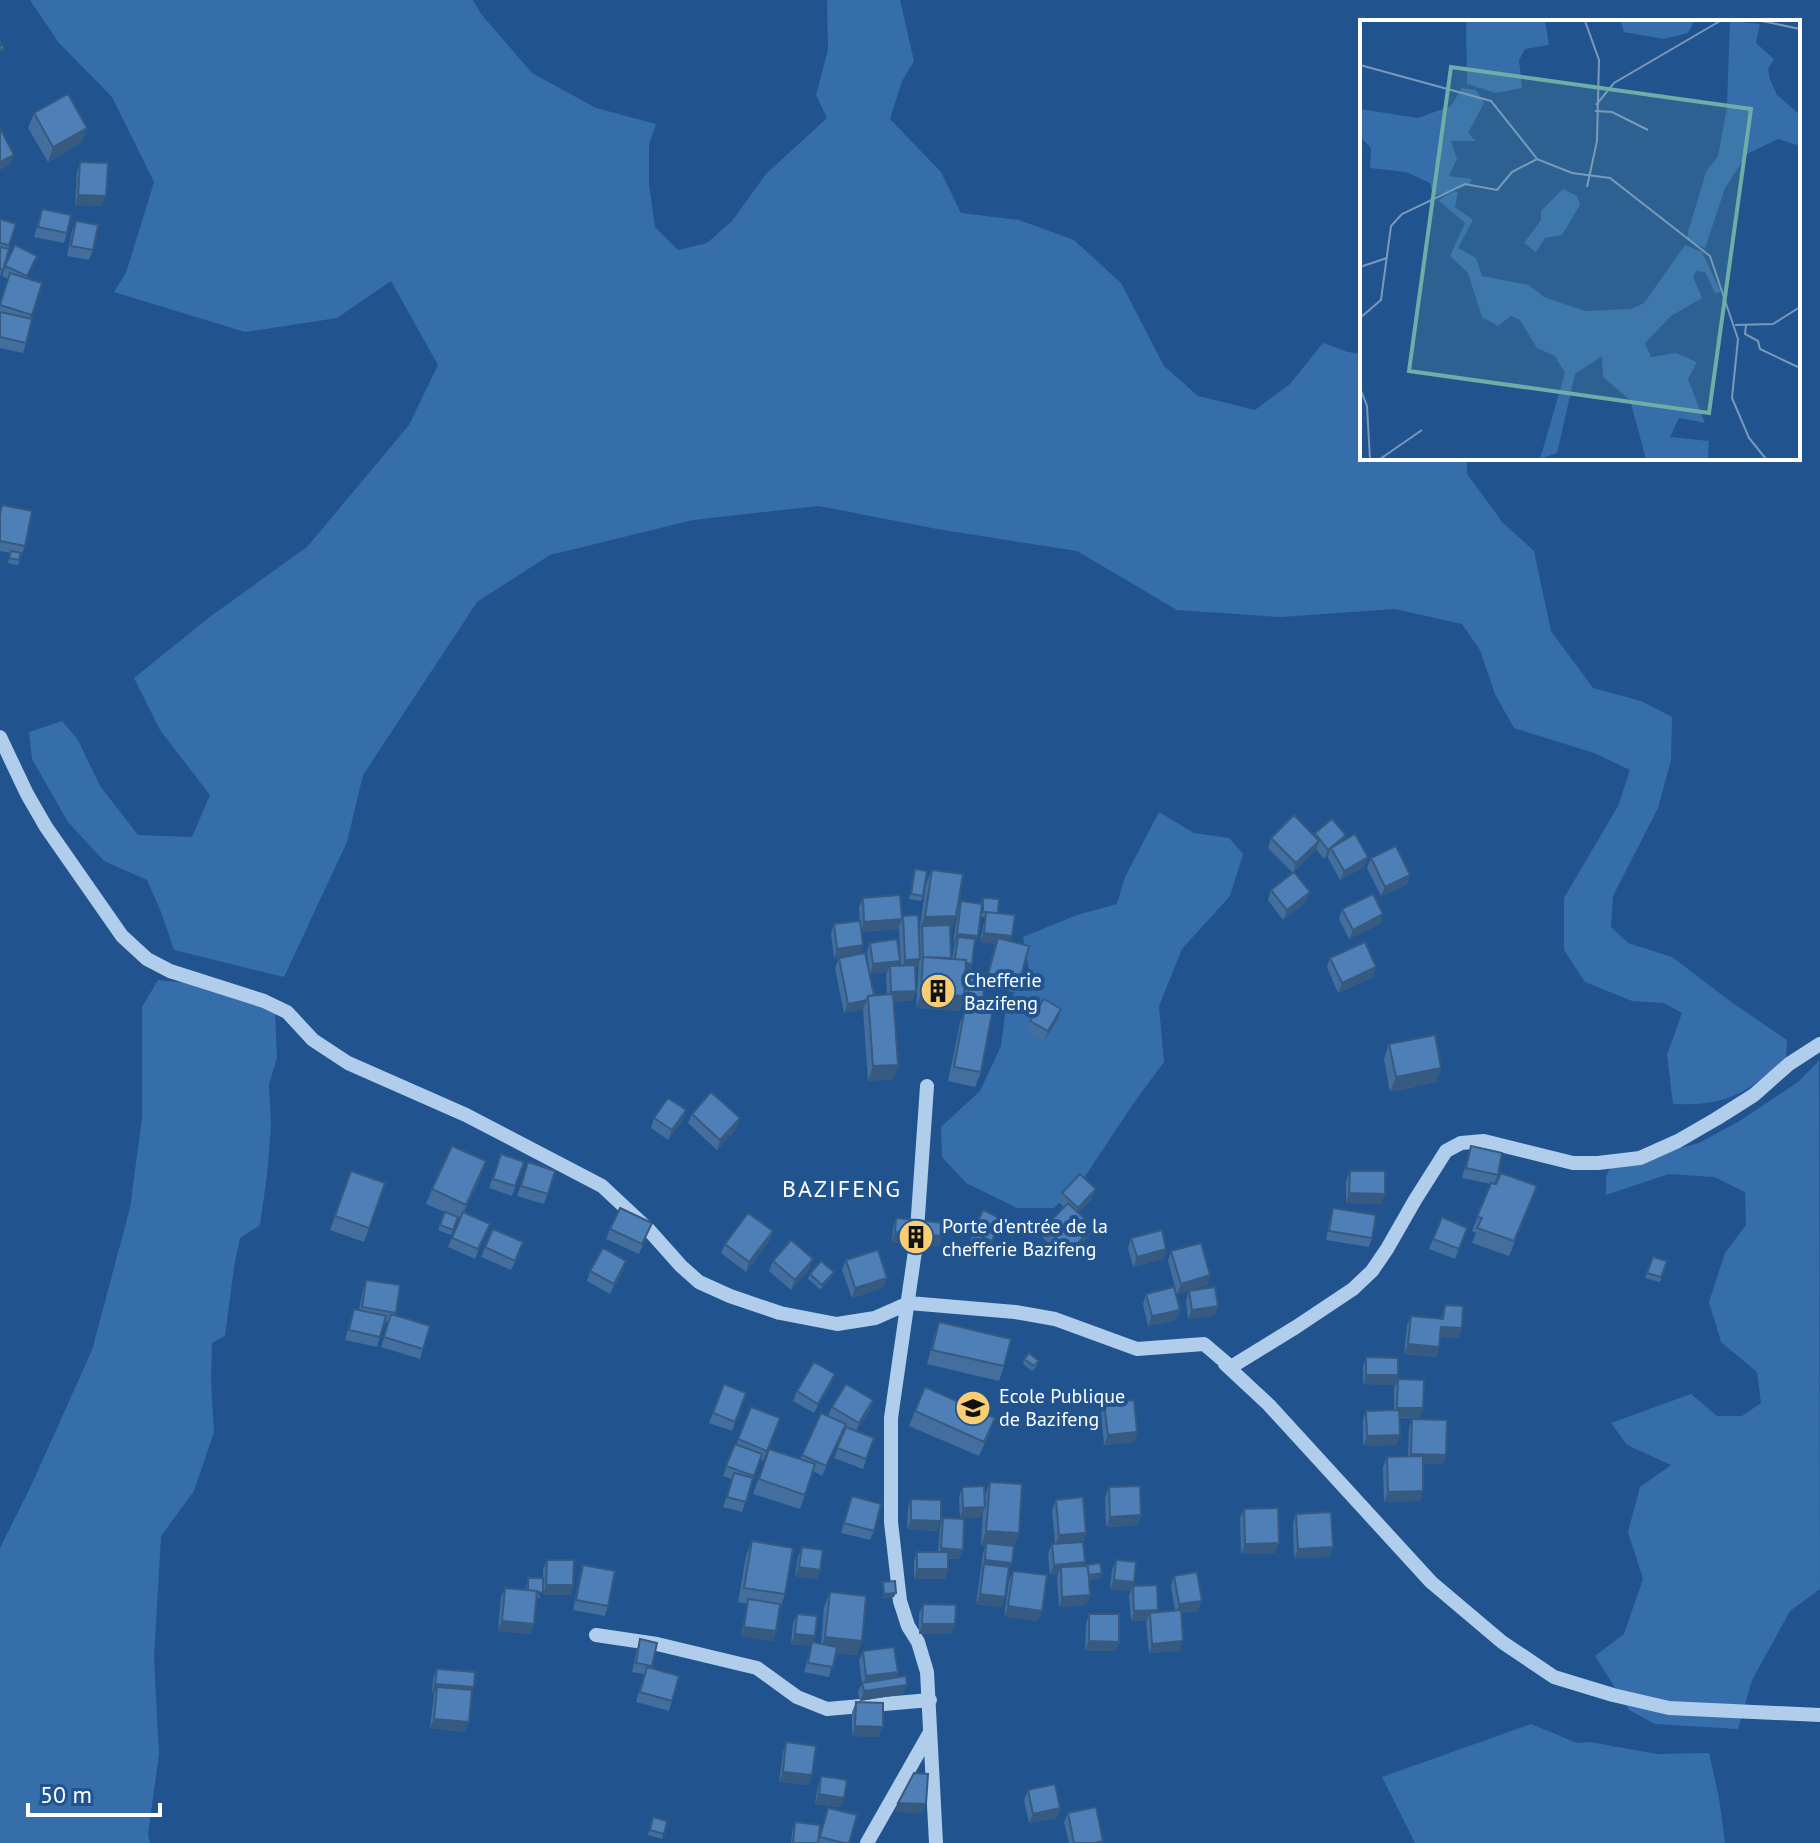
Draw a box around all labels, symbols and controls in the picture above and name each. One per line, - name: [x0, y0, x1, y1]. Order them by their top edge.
- inset map: [1360, 20, 1800, 460]
- place label: Chefferie Bazifeng: [964, 967, 1042, 1016]
- building icon: Chefferie Bazifeng: [919, 972, 957, 1010]
- district label: BAZIFENG: [782, 1173, 902, 1204]
- place label: Porte d'entrée de la chefferie Bazifeng: [942, 1213, 1108, 1262]
- building icon: Porte d'entrée de la chefferie Bazifeng: [897, 1218, 935, 1256]
- place label: Ecole Publique de Bazifeng: [999, 1383, 1125, 1432]
- school or university icon: Ecole Publique de Bazifeng: [954, 1389, 992, 1427]
- scale bar: [28, 1767, 160, 1817]
- text: 50 m: [40, 1779, 92, 1810]

